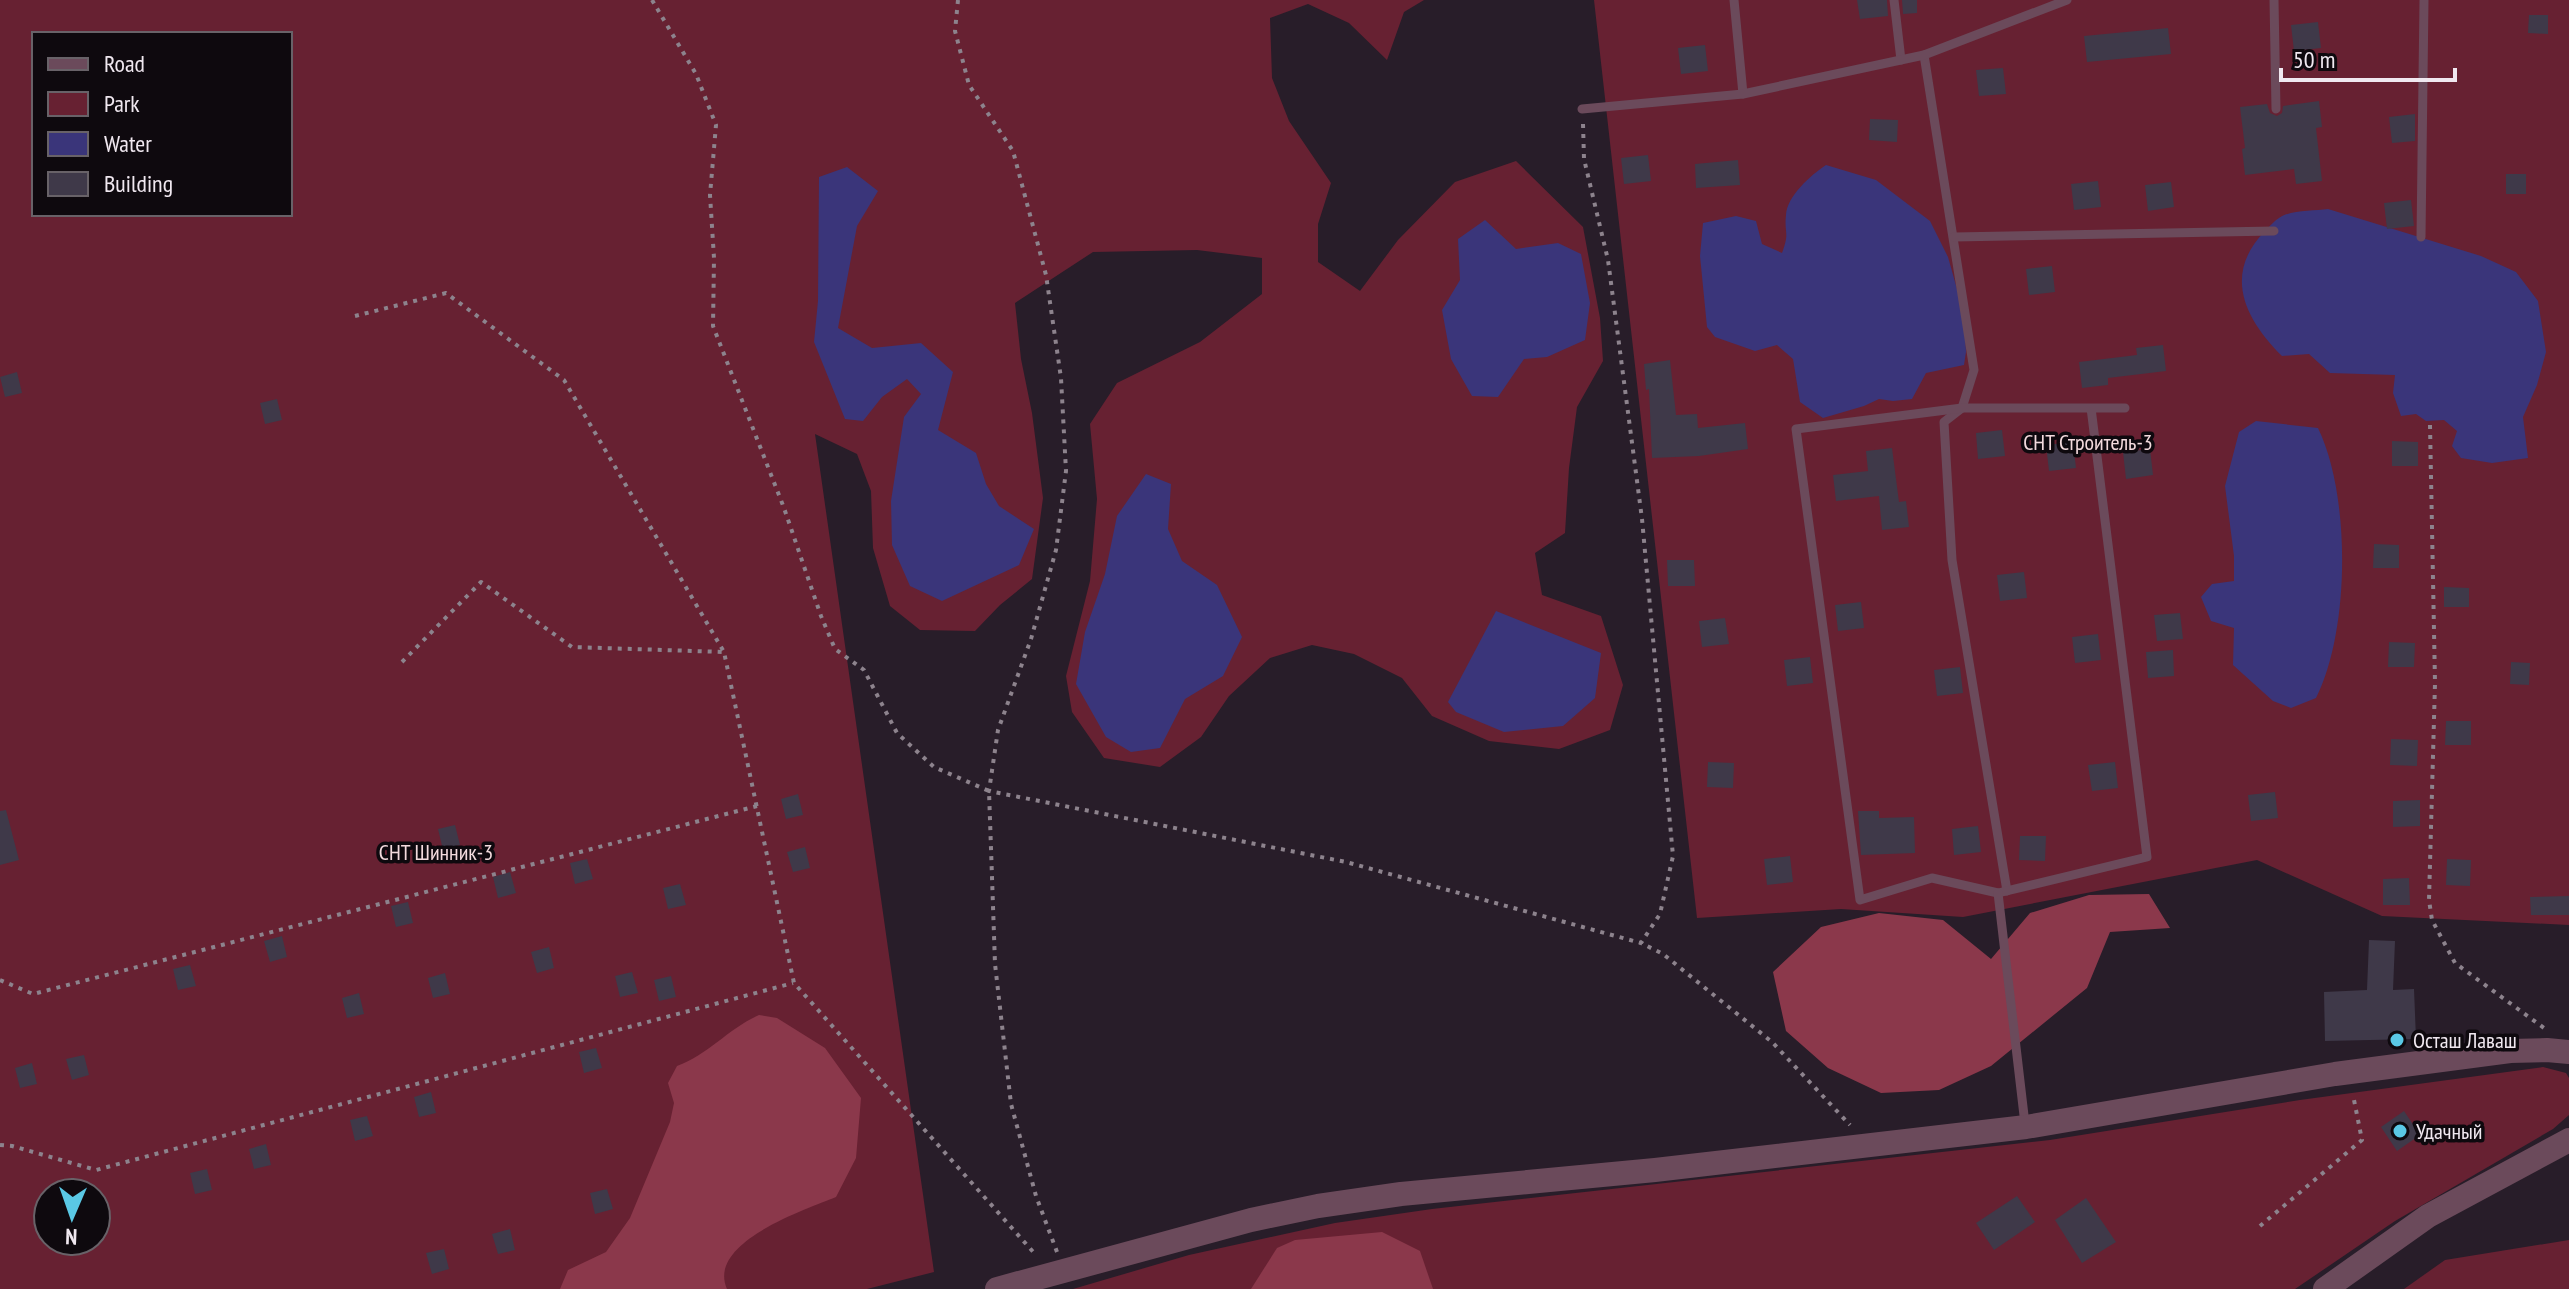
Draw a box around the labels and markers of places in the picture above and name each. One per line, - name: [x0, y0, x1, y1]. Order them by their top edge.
- place label: Осташ Лаваш: [2413, 1026, 2517, 1054]
- marker: Осташ Лаваш: [2388, 1031, 2406, 1049]
- place label: Удачный: [2416, 1117, 2482, 1145]
- marker: Удачный: [2391, 1122, 2409, 1140]

